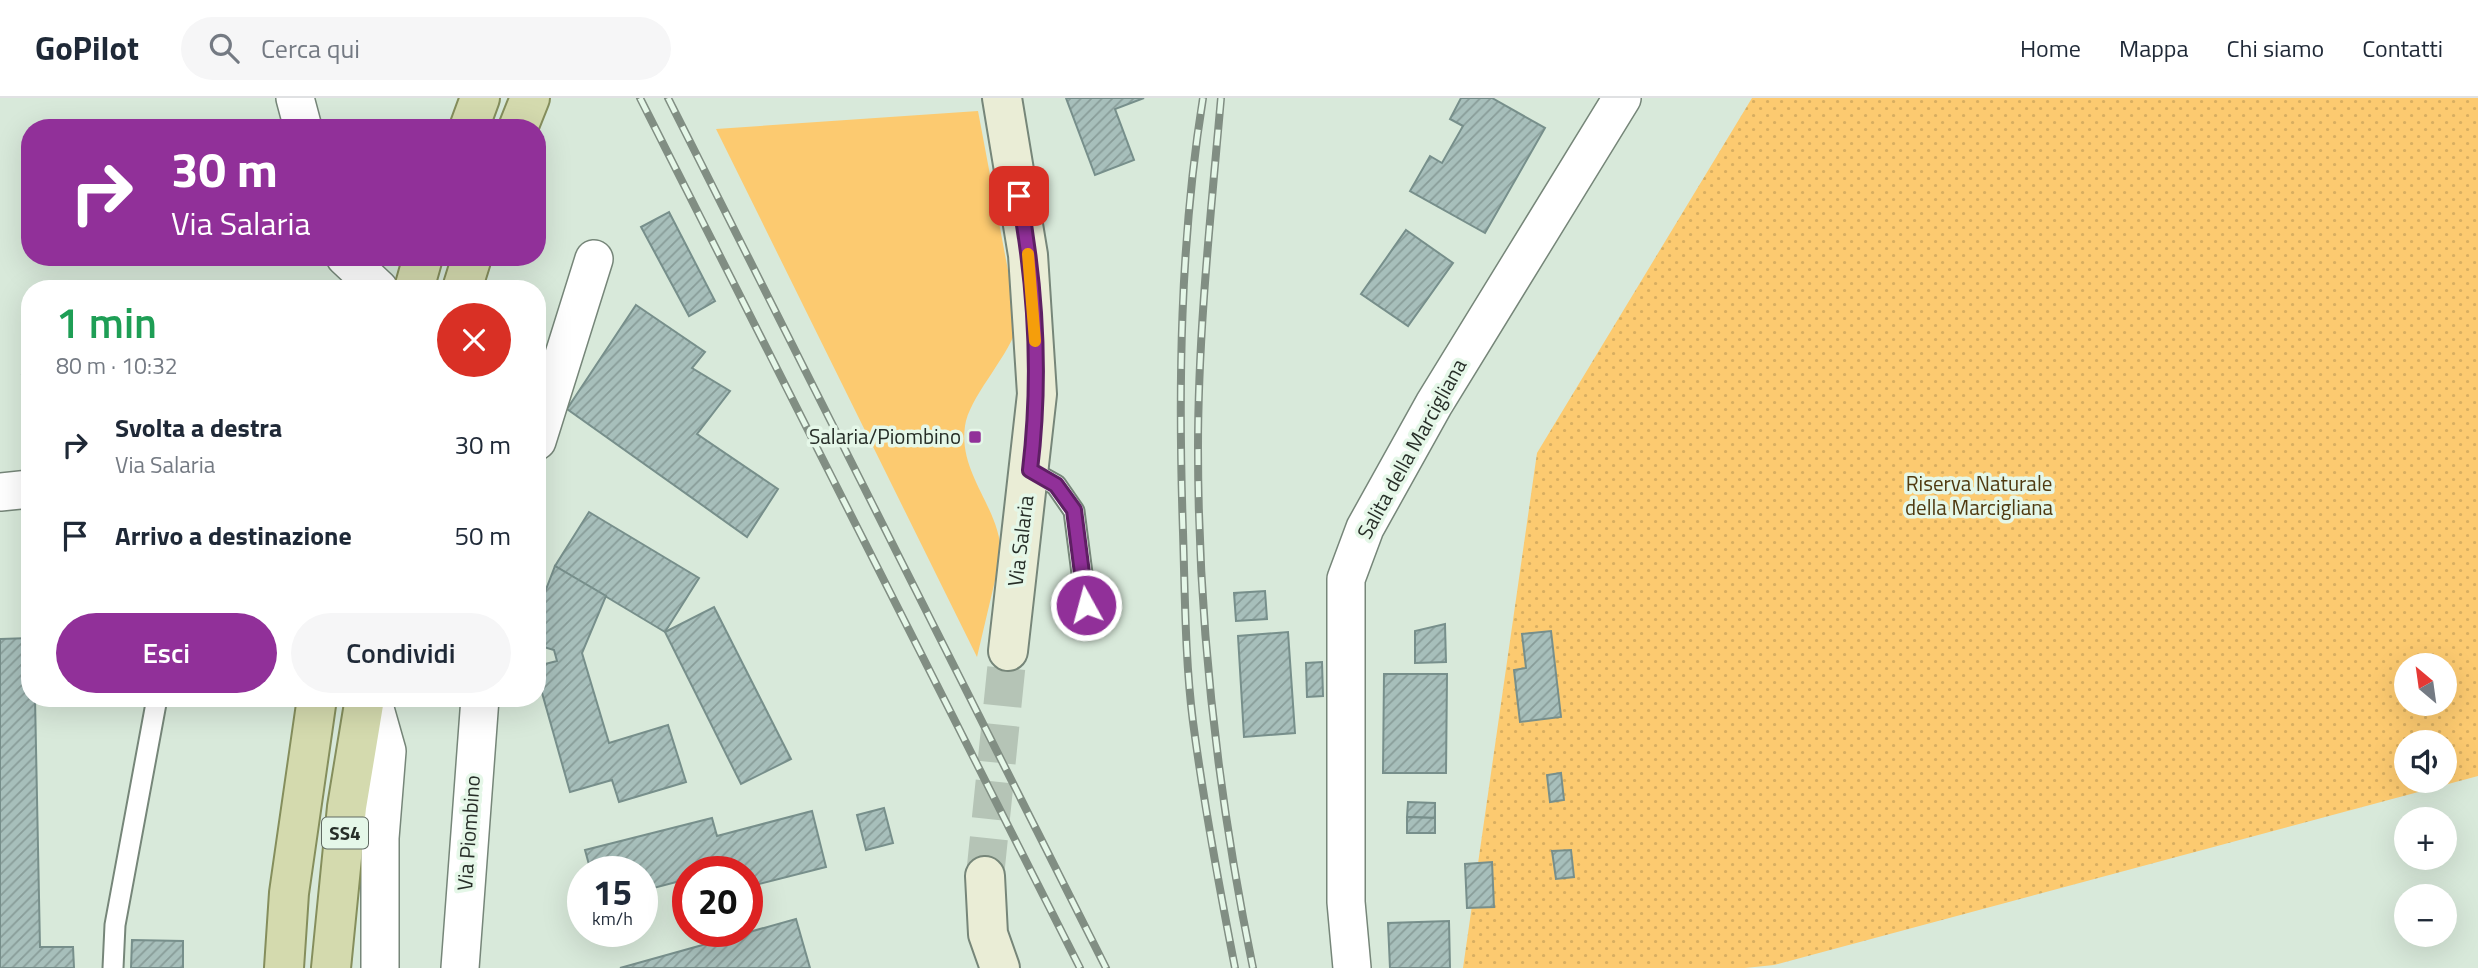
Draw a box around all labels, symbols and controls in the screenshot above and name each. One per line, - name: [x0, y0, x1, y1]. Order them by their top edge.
- search box: [181, 17, 671, 80]
- text: GoPilot: [35, 23, 139, 73]
- icon: search: [205, 29, 243, 67]
- text: Cerca qui: [261, 29, 360, 68]
- text: Home: [2020, 30, 2081, 66]
- text: Mappa: [2119, 30, 2188, 66]
- text: Chi siamo: [2226, 30, 2324, 66]
- text: Contatti: [2362, 30, 2443, 66]
- text: 30 m: [171, 131, 278, 206]
- icon: right: [56, 147, 147, 238]
- pin: [989, 166, 1049, 226]
- icon: arrive: [1000, 177, 1038, 215]
- text: Via Salaria: [171, 199, 311, 247]
- text: 1 min: [56, 290, 157, 354]
- button: close: [437, 303, 511, 377]
- text: 80 m · 10:32: [56, 348, 178, 383]
- street label: Salita della Marcigliana: [1348, 352, 1474, 545]
- text: Svolta a destra: [115, 408, 282, 447]
- place label: Salaria/Piombino: [809, 420, 961, 452]
- text: 30 m: [454, 425, 511, 464]
- icon: right: [56, 426, 94, 464]
- marker: Salaria/Piombino: [967, 429, 983, 445]
- text: Via Salaria: [115, 447, 215, 482]
- park label: Riserva Naturale della Marcigliana: [1905, 467, 2054, 523]
- street label: Via Salaria: [999, 493, 1042, 588]
- text: Arrivo a destinazione: [115, 516, 352, 555]
- text: 50 m: [454, 516, 511, 555]
- icon: arrive: [56, 517, 94, 555]
- position arrow: [1049, 568, 1123, 642]
- button: Esci: [56, 613, 277, 693]
- button: Condividi: [291, 613, 511, 693]
- north arrow: [2394, 653, 2457, 716]
- map controls: [2394, 653, 2457, 947]
- button: sound: [2394, 730, 2457, 793]
- street label: Via Piombino: [448, 774, 488, 892]
- button: +: [2394, 807, 2457, 870]
- road number: SS4: [322, 818, 368, 848]
- speed limit sign: 20: [672, 856, 763, 947]
- text: 15: [593, 865, 632, 919]
- button: −: [2394, 884, 2457, 947]
- text: km/h: [592, 905, 633, 932]

